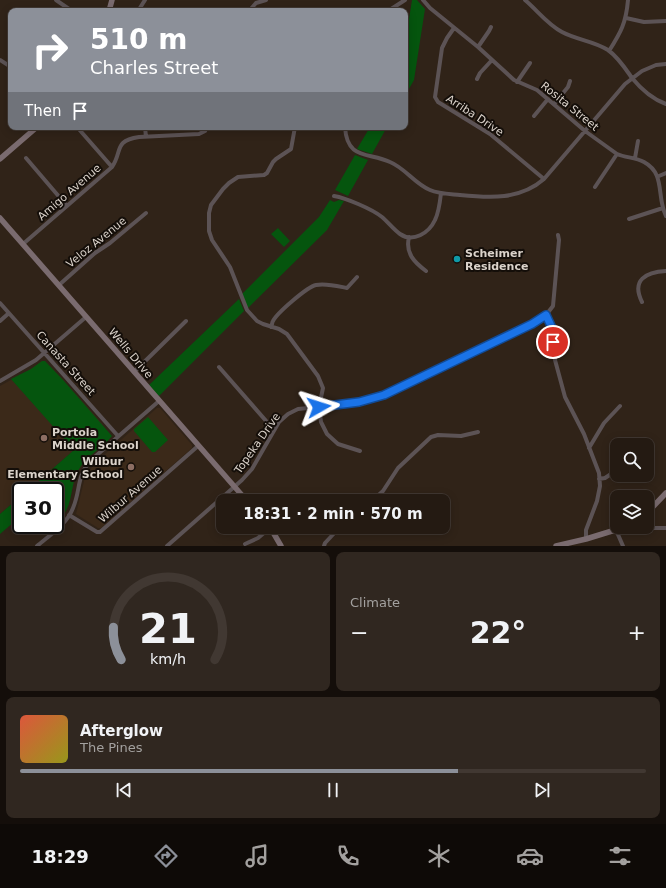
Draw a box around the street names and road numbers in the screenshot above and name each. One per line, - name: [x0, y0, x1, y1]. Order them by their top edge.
- street label: Rosita Street: [538, 79, 602, 134]
- street label: Arriba Drive: [444, 92, 506, 139]
- street label: Amigo Avenue: [35, 161, 104, 223]
- street label: Veloz Avenue: [64, 214, 129, 271]
- street label: Wells Drive: [106, 326, 156, 381]
- street label: Canasta Street: [33, 329, 98, 399]
- street label: Topeka Drive: [231, 410, 283, 477]
- street label: Wilbur Avenue: [96, 463, 165, 525]

